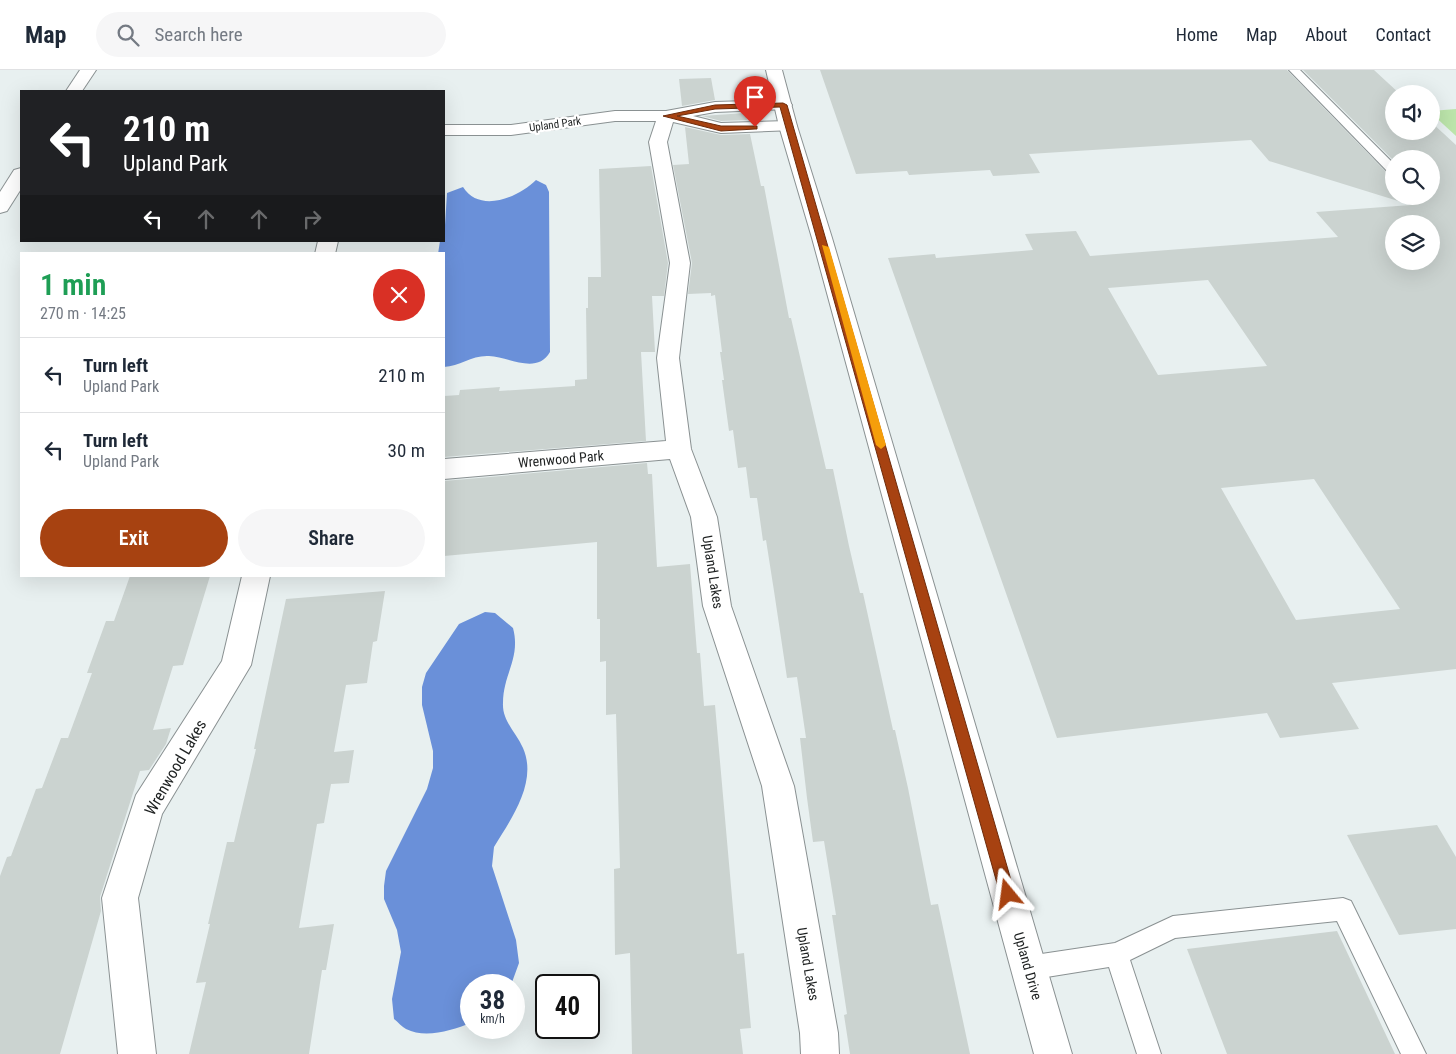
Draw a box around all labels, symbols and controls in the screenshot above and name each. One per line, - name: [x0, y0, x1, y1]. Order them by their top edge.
- search box: [96, 12, 446, 57]
- text: Map: [25, 21, 66, 49]
- icon: search: [114, 21, 142, 49]
- text: Search here: [154, 23, 243, 46]
- text: Home: [1176, 24, 1218, 45]
- text: Map: [1246, 24, 1277, 45]
- text: About: [1305, 24, 1347, 45]
- text: Contact: [1375, 24, 1431, 45]
- pin: [734, 76, 776, 127]
- icon: arrive: [741, 83, 769, 111]
- map controls: [1385, 85, 1440, 270]
- button: sound: [1385, 85, 1440, 140]
- text: 210 m: [123, 109, 210, 150]
- icon: left: [40, 110, 105, 175]
- street label: Upland Park: [528, 114, 582, 135]
- button: search: [1385, 150, 1440, 205]
- text: Upland Park: [123, 151, 228, 176]
- icon: left: [139, 205, 167, 233]
- icon: ahead: [192, 205, 220, 233]
- icon: ahead: [245, 205, 273, 233]
- icon: right: [298, 205, 326, 233]
- button: layers: [1385, 215, 1440, 270]
- text: 1 min: [40, 267, 106, 302]
- button: close: [373, 269, 425, 321]
- text: 270 m · 14:25: [40, 304, 126, 323]
- text: Turn left: [83, 354, 148, 377]
- icon: left: [40, 361, 68, 389]
- text: 210 m: [378, 364, 425, 387]
- text: Upland Park: [83, 377, 159, 396]
- text: Turn left: [83, 429, 148, 452]
- icon: left: [40, 436, 68, 464]
- text: 30 m: [388, 439, 425, 462]
- street label: Wrenwood Park: [517, 447, 605, 471]
- text: Upland Park: [83, 452, 159, 471]
- button: Exit: [40, 509, 228, 567]
- button: Share: [238, 509, 425, 567]
- street label: Upland Lakes: [699, 534, 727, 610]
- street label: Wrenwood Lakes: [140, 716, 210, 818]
- position arrow: [981, 867, 1033, 919]
- street label: Upland Lakes: [794, 926, 822, 1002]
- street label: Upland Drive: [1011, 930, 1045, 1002]
- speed limit sign: 40: [535, 974, 600, 1039]
- text: 38: [480, 986, 505, 1015]
- text: km/h: [480, 1012, 505, 1026]

